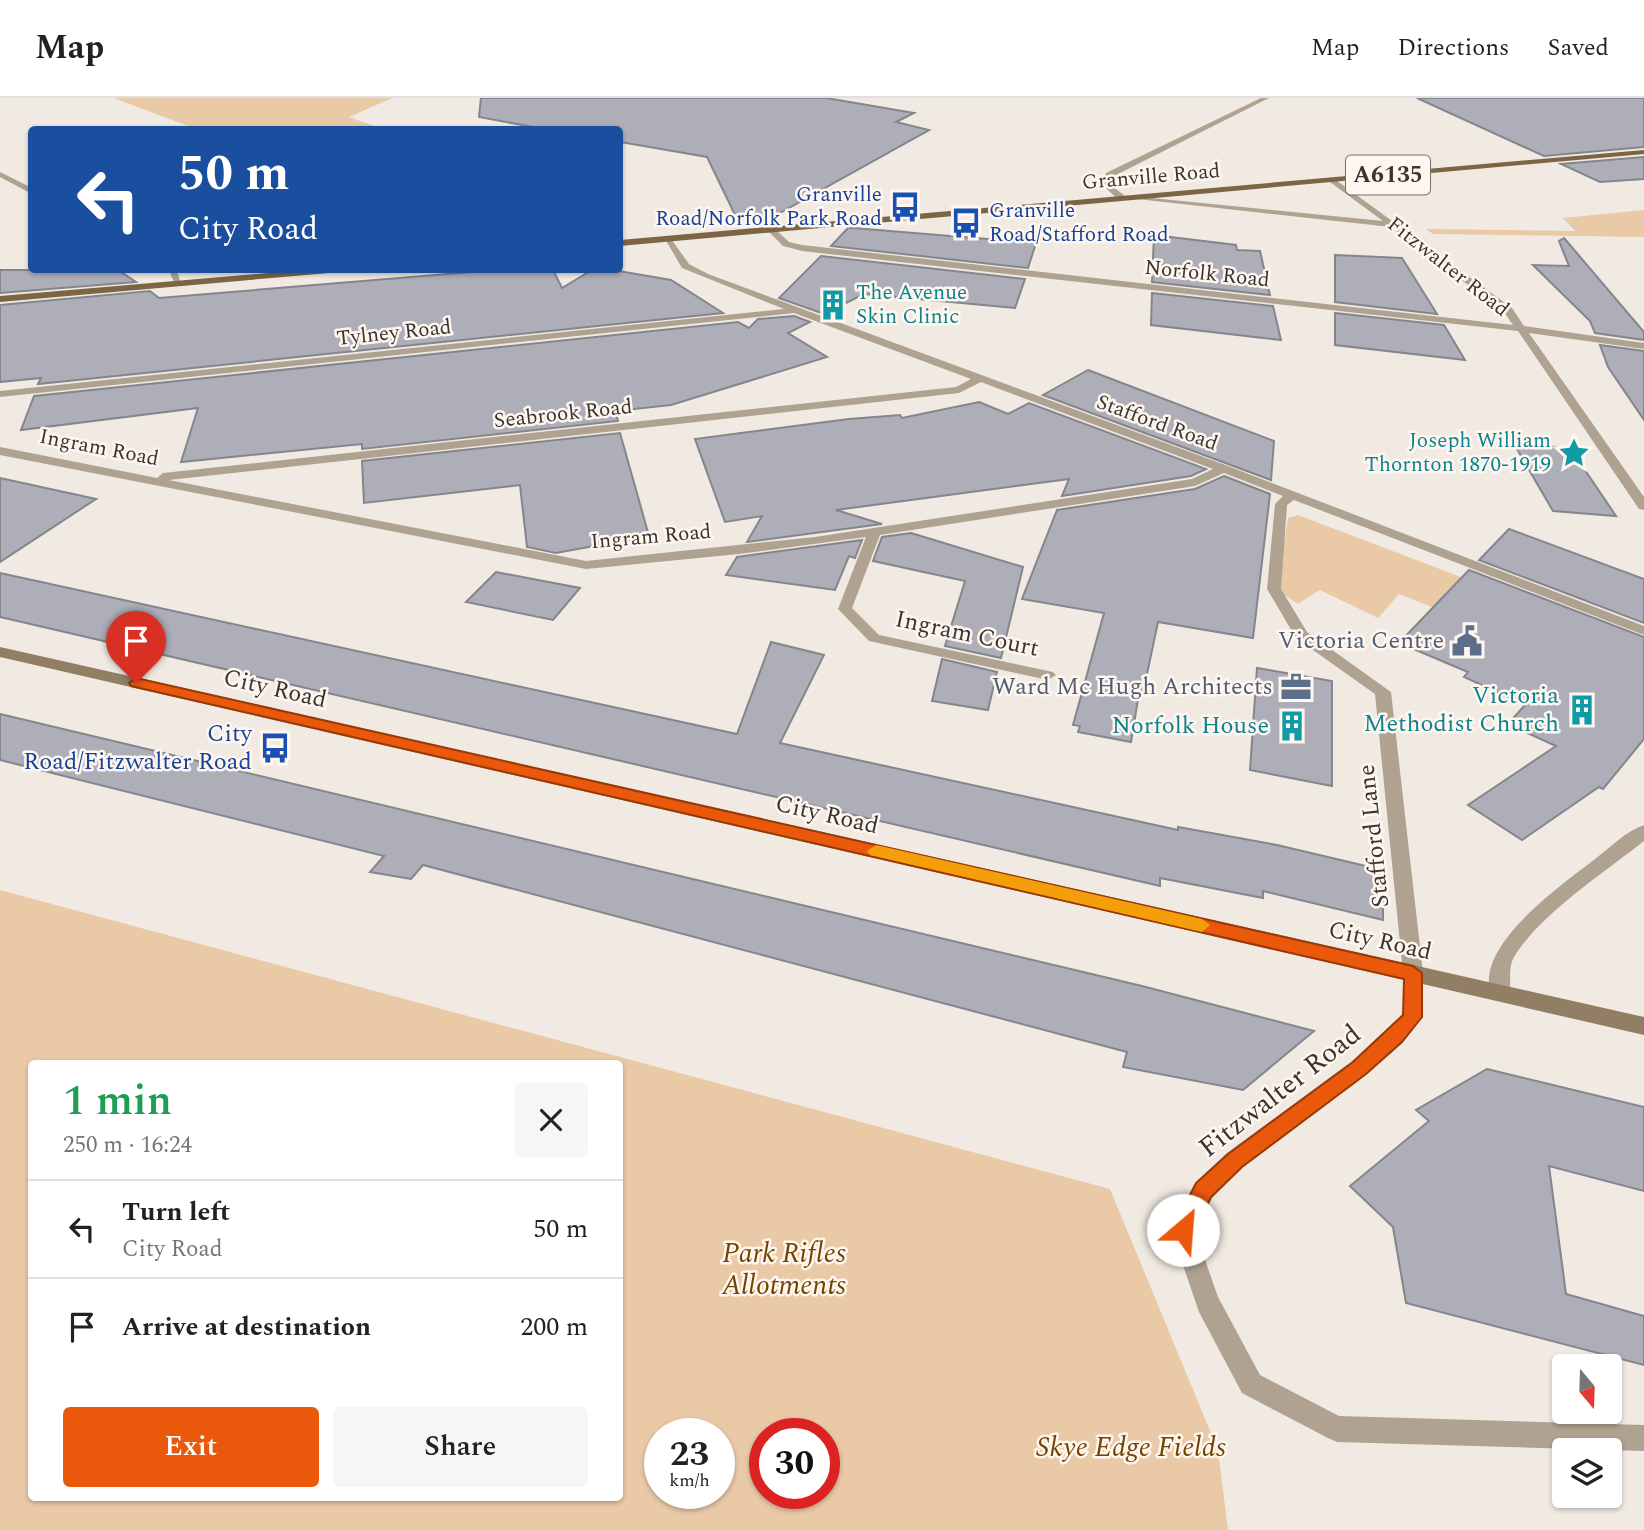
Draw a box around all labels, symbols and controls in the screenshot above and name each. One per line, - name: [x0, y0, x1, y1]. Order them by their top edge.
- text: Map: [35, 23, 104, 73]
- text: Map: [1311, 30, 1359, 66]
- text: Directions: [1397, 30, 1509, 66]
- text: Saved: [1547, 30, 1609, 66]
- text: 50 m: [178, 137, 289, 212]
- icon: left: [63, 154, 154, 245]
- street label: Granville Road: [1081, 155, 1221, 199]
- road number: A6135: [1346, 156, 1430, 194]
- place label: Granville Road/Norfolk Park Road: [655, 179, 882, 235]
- bus stop icon: Granville Road/Norfolk Park Road: [888, 190, 922, 224]
- place label: Granville Road/Stafford Road: [989, 195, 1169, 251]
- text: City Road: [178, 205, 318, 254]
- bus stop icon: Granville Road/Stafford Road: [949, 206, 983, 240]
- street label: Fitzwalter Road: [1380, 209, 1516, 325]
- street label: Norfolk Road: [1143, 252, 1271, 296]
- place label: The Avenue Skin Clinic: [856, 277, 967, 333]
- building icon: The Avenue Skin Clinic: [816, 288, 850, 322]
- street label: Tylney Road: [335, 311, 453, 355]
- street label: Stafford Road: [1092, 386, 1222, 460]
- street label: Seabrook Road: [492, 391, 634, 437]
- street label: Ingram Road: [37, 421, 161, 475]
- place label: Joseph William Thornton 1870-1919: [1365, 425, 1551, 481]
- place icon: Joseph William Thornton 1870-1919: [1557, 436, 1591, 470]
- street label: Ingram Road: [589, 516, 713, 558]
- street label: Ingram Court: [892, 601, 1042, 667]
- pin: [106, 611, 166, 683]
- icon: arrive: [117, 622, 155, 660]
- place label: Victoria Centre: [1278, 623, 1444, 659]
- public building icon: Victoria Centre: [1450, 624, 1484, 658]
- street label: City Road: [220, 660, 330, 718]
- place label: Ward Mc Hugh Architects: [992, 669, 1273, 705]
- office icon: Ward Mc Hugh Architects: [1279, 670, 1313, 704]
- place label: Victoria Methodist Church: [1363, 678, 1559, 742]
- building icon: Victoria Methodist Church: [1565, 693, 1599, 727]
- place label: Norfolk House: [1112, 708, 1269, 744]
- building icon: Norfolk House: [1275, 709, 1309, 743]
- place label: City Road/Fitzwalter Road: [23, 716, 253, 780]
- bus stop icon: City Road/Fitzwalter Road: [258, 731, 292, 765]
- street label: Stafford Lane: [1349, 763, 1399, 909]
- street label: City Road: [772, 786, 882, 844]
- street label: City Road: [1325, 912, 1435, 970]
- street label: Fitzwalter Road: [1189, 1014, 1371, 1168]
- text: 1 min: [63, 1070, 172, 1133]
- button: close: [514, 1083, 588, 1157]
- text: 250 m · 16:24: [63, 1128, 192, 1163]
- text: Turn left: [122, 1192, 230, 1232]
- position arrow: [1146, 1193, 1220, 1267]
- text: 50 m: [533, 1209, 588, 1249]
- icon: left: [63, 1210, 101, 1248]
- text: City Road: [122, 1232, 223, 1267]
- park label: Park Rifles Allotments: [721, 1232, 846, 1307]
- text: Arrive at destination: [122, 1307, 371, 1347]
- text: 200 m: [520, 1307, 588, 1347]
- icon: arrive: [63, 1308, 101, 1346]
- north arrow: [1552, 1354, 1622, 1424]
- map controls: [1552, 1354, 1622, 1508]
- button: Exit: [63, 1407, 319, 1487]
- button: Share: [333, 1407, 588, 1487]
- speed limit sign: 30: [749, 1418, 840, 1509]
- park label: Skye Edge Fields: [1036, 1426, 1226, 1469]
- text: 23: [670, 1428, 709, 1481]
- button: layers: [1552, 1438, 1622, 1508]
- text: km/h: [669, 1467, 710, 1494]

